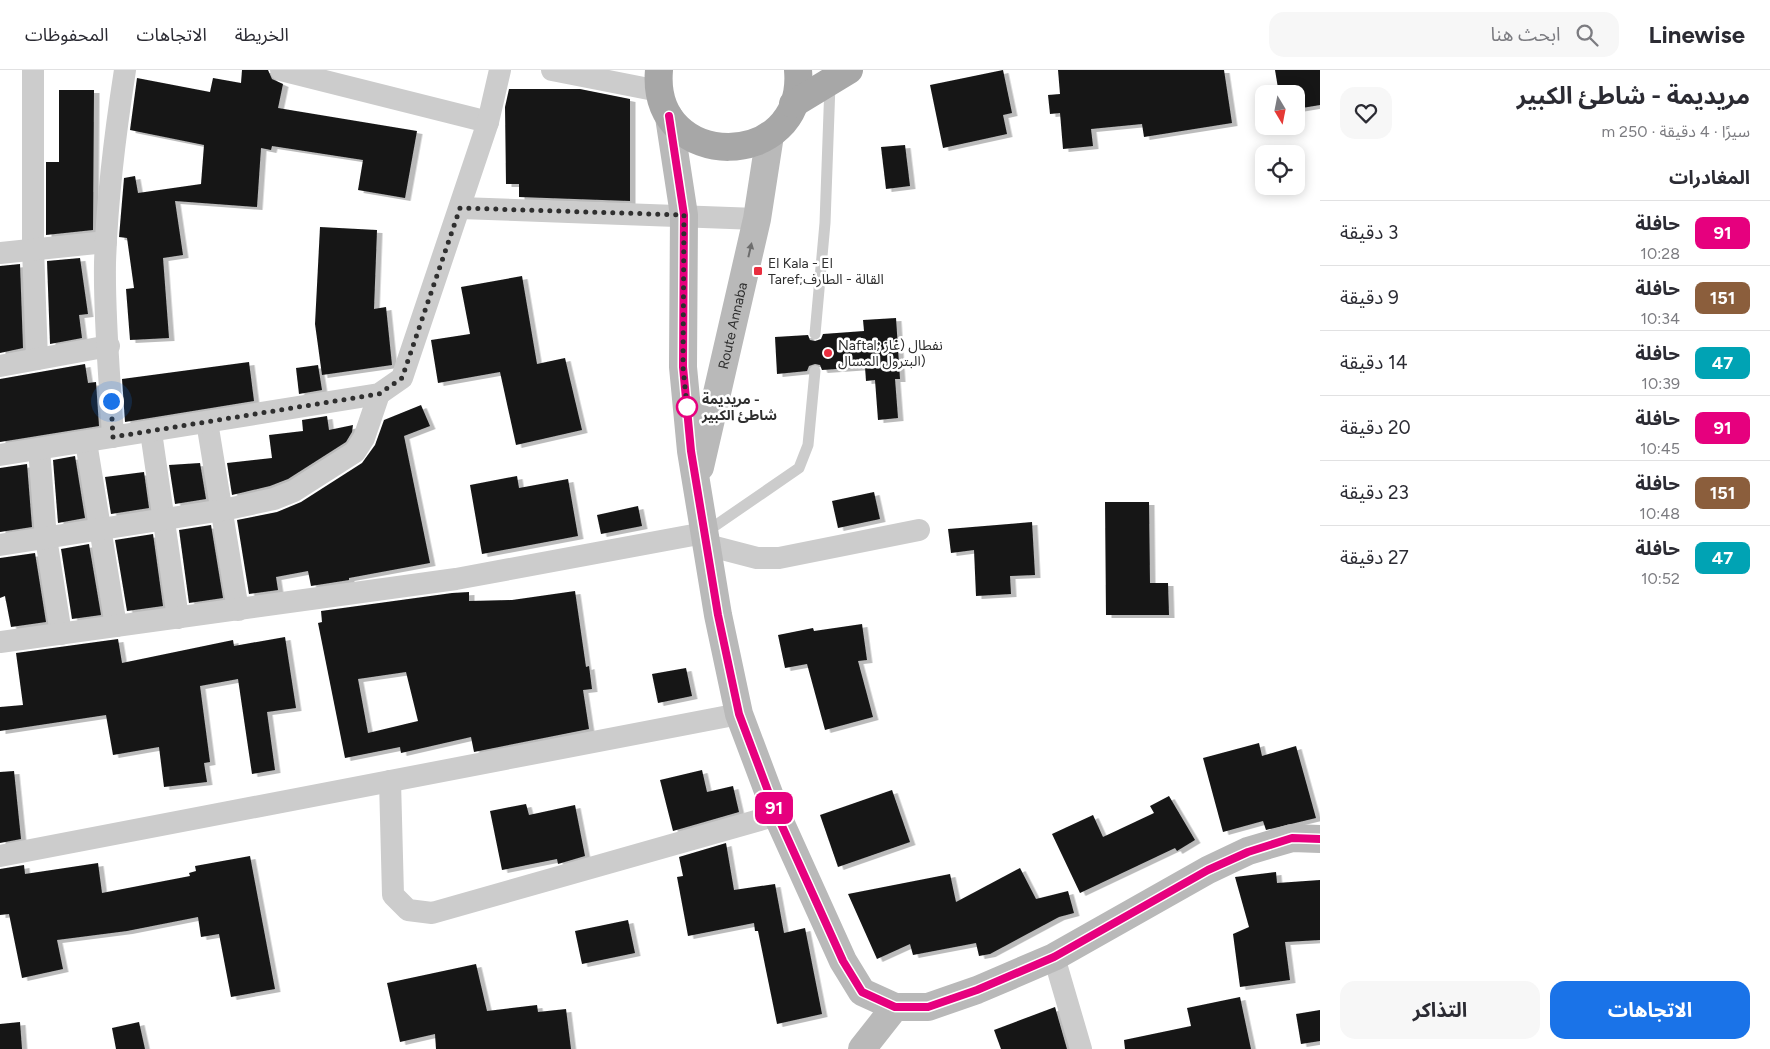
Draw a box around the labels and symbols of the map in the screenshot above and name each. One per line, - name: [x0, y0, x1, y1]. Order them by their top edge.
- north arrow: [1255, 85, 1305, 135]
- one-way arrow: [746, 243, 754, 258]
- place label: El Kala - El Taref;القالة - الطارف: [768, 255, 884, 288]
- marker: El Kala - El Taref;القالة - الطارف: [752, 265, 764, 277]
- street label: Route Annaba: [715, 281, 751, 371]
- place label: Naftal; نفطال (غاز البترول المسال): [838, 337, 943, 370]
- marker: Naftal; نفطال (غاز البترول المسال): [822, 347, 834, 359]
- your location: [99, 389, 124, 414]
- place label: مريديمة - شاطئ الكبير: [701, 391, 777, 424]
- marker: مريديمة - شاطئ الكبير: [676, 396, 698, 418]
- line badge: 91: [752, 792, 796, 824]

